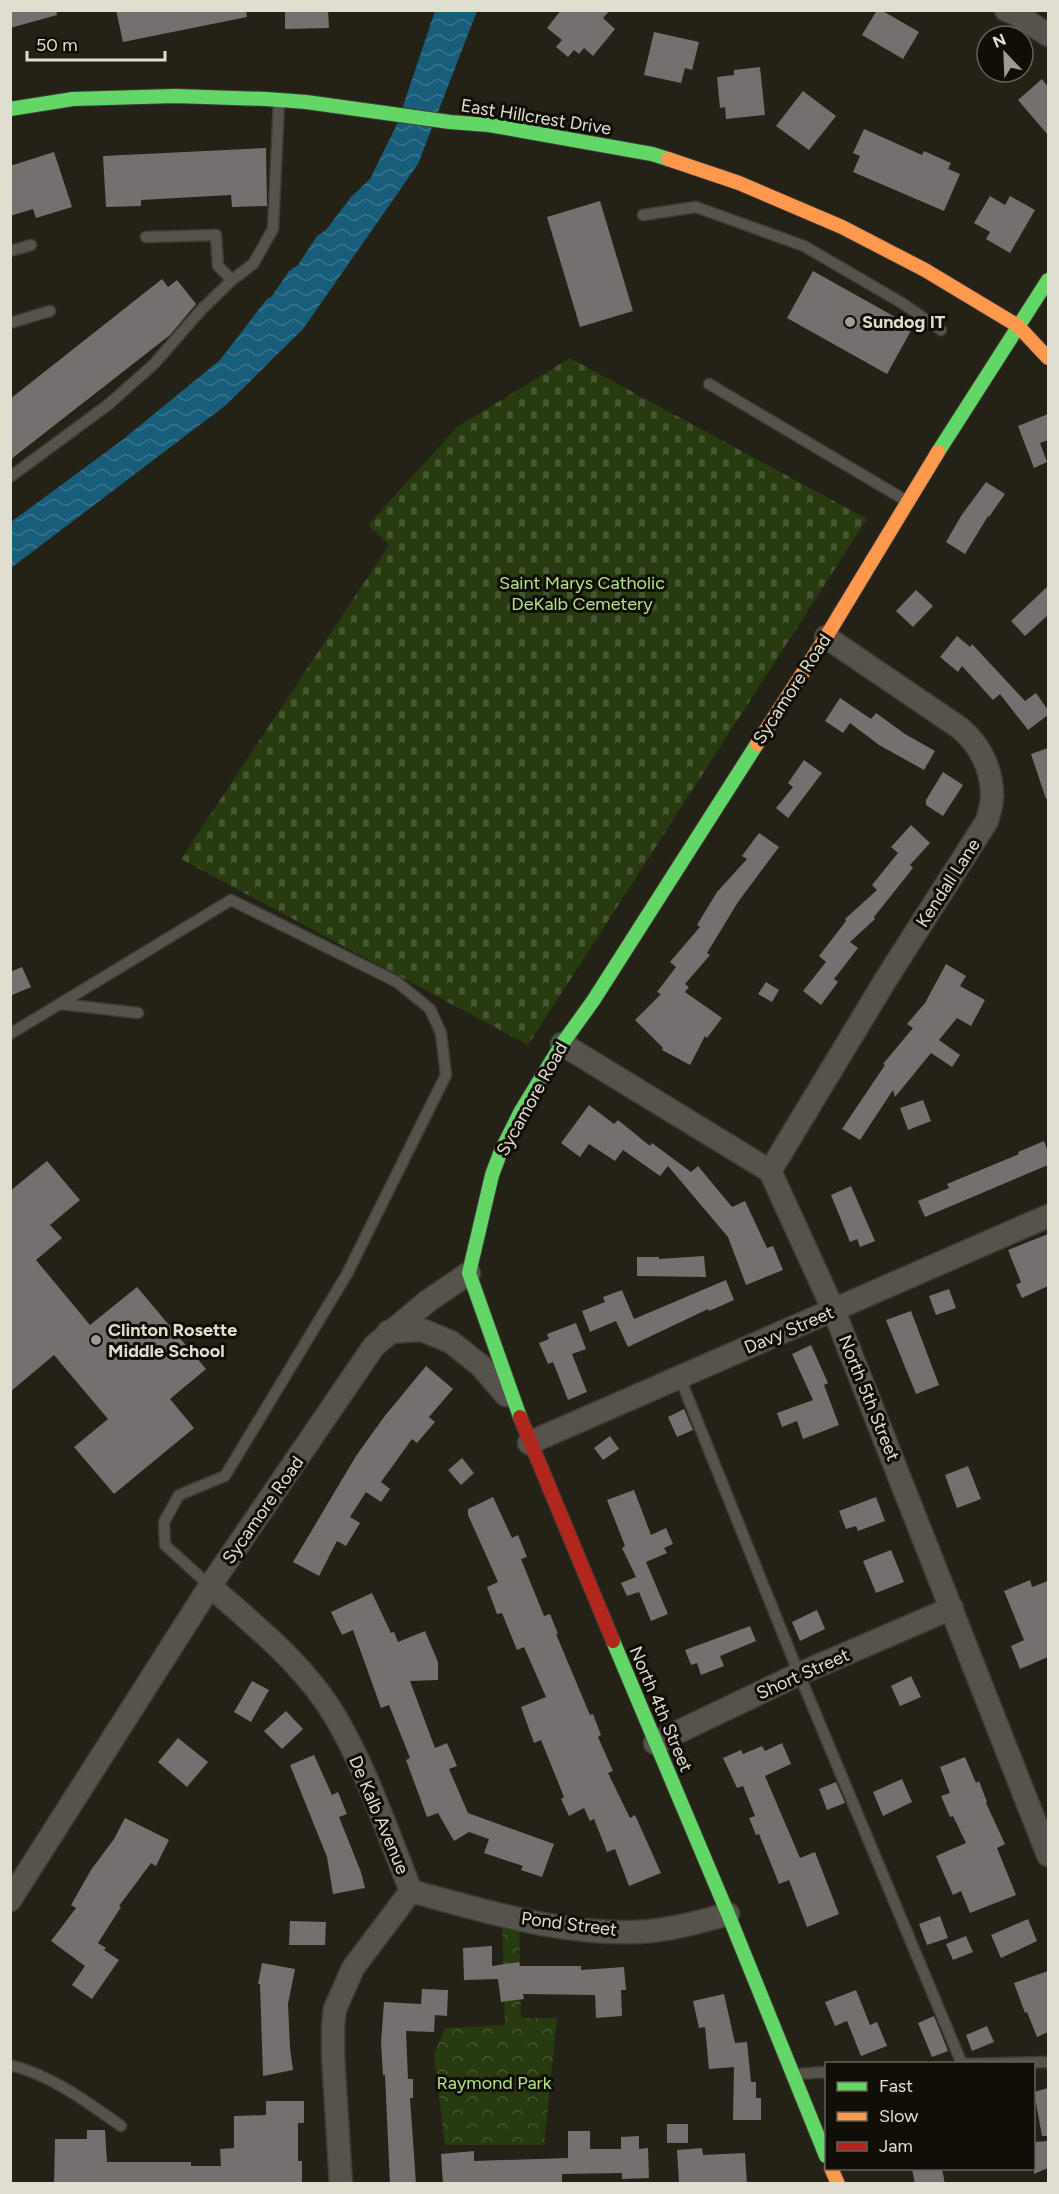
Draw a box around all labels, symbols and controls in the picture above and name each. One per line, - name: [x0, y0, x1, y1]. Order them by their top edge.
- scale bar: [27, 24, 165, 62]
- north arrow: [975, 24, 1035, 84]
- text: N: [990, 29, 1009, 52]
- text: 50 m: [36, 34, 78, 56]
- street label: East Hillcrest Drive: [459, 94, 613, 140]
- place label: Sundog IT: [862, 311, 946, 333]
- marker: Sundog IT: [843, 315, 857, 329]
- park label: Saint Marys Catholic DeKalb Cemetery: [499, 572, 665, 615]
- street label: Sycamore Road: [748, 630, 836, 748]
- street label: Kendall Lane: [911, 834, 985, 931]
- street label: Sycamore Road: [492, 1038, 572, 1160]
- street label: Davy Street: [741, 1301, 837, 1359]
- place label: Clinton Rosette Middle School: [108, 1319, 237, 1362]
- street label: North 5th Street: [834, 1332, 904, 1464]
- marker: Clinton Rosette Middle School: [89, 1333, 103, 1347]
- street label: Sycamore Road: [218, 1452, 308, 1568]
- street label: North 4th Street: [625, 1643, 698, 1775]
- street label: Short Street: [753, 1644, 853, 1704]
- street label: De Kalb Avenue: [344, 1752, 414, 1878]
- street label: Pond Street: [520, 1907, 618, 1941]
- legend: [825, 2062, 1035, 2170]
- park label: Raymond Park: [437, 2072, 552, 2094]
- text: Fast: [879, 2075, 913, 2097]
- text: Slow: [879, 2105, 918, 2127]
- text: Jam: [879, 2135, 913, 2157]

